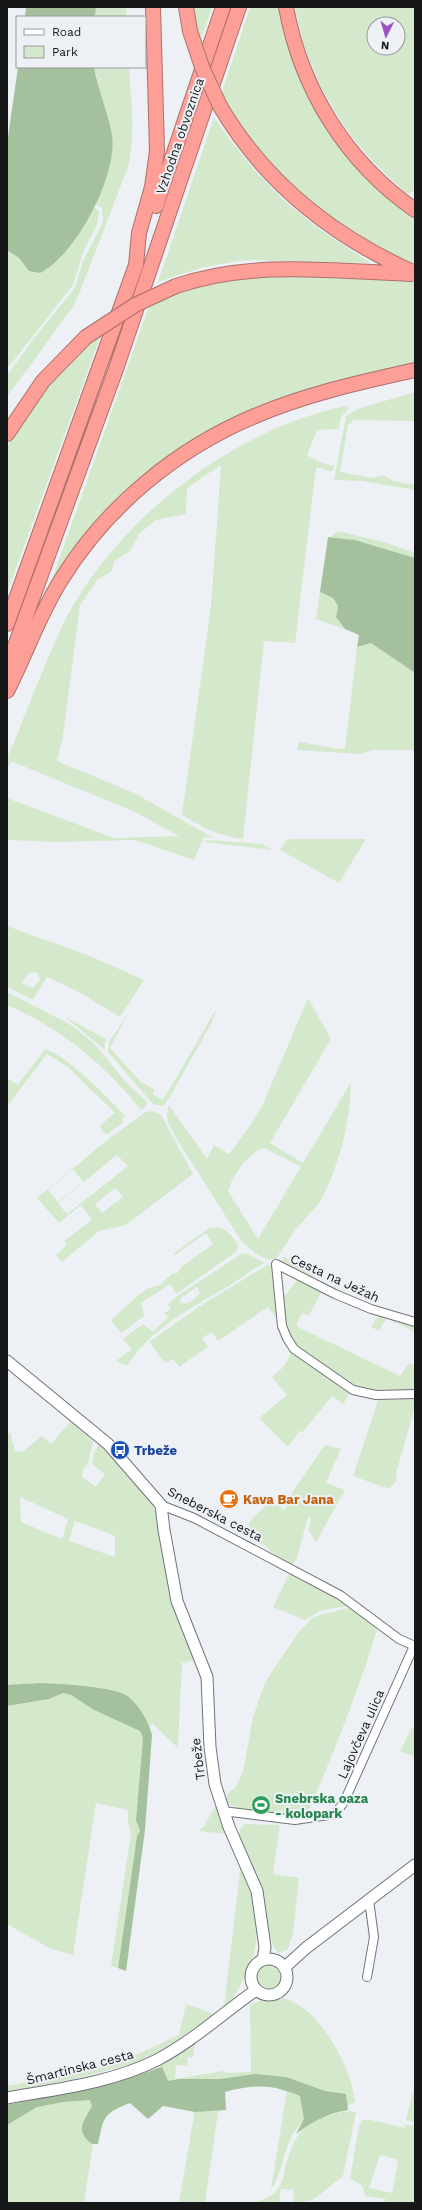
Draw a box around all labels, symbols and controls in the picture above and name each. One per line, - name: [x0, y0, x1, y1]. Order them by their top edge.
- legend: [16, 16, 146, 68]
- north arrow: [366, 16, 406, 56]
- text: Road: [52, 25, 81, 39]
- text: N: [381, 39, 390, 52]
- text: Park: [52, 45, 78, 59]
- street label: Vzhodna obvoznica: [153, 75, 207, 196]
- street label: Cesta na Ježah: [288, 1251, 382, 1305]
- bus stop icon: Trbeže: [109, 1439, 131, 1461]
- place label: Trbeže: [134, 1443, 178, 1458]
- street label: Sneberska cesta: [165, 1484, 266, 1545]
- cafe icon: Kava Bar Jana: [218, 1488, 240, 1510]
- place label: Kava Bar Jana: [243, 1492, 334, 1507]
- street label: Lajovčeva ulica: [335, 1687, 388, 1781]
- street label: Trbeže: [188, 1737, 208, 1781]
- place label: Snebrska oaza - kolopark: [275, 1791, 369, 1821]
- sports icon: Snebrska oaza - kolopark: [250, 1794, 272, 1816]
- street label: Šmartinska cesta: [25, 2045, 136, 2088]

